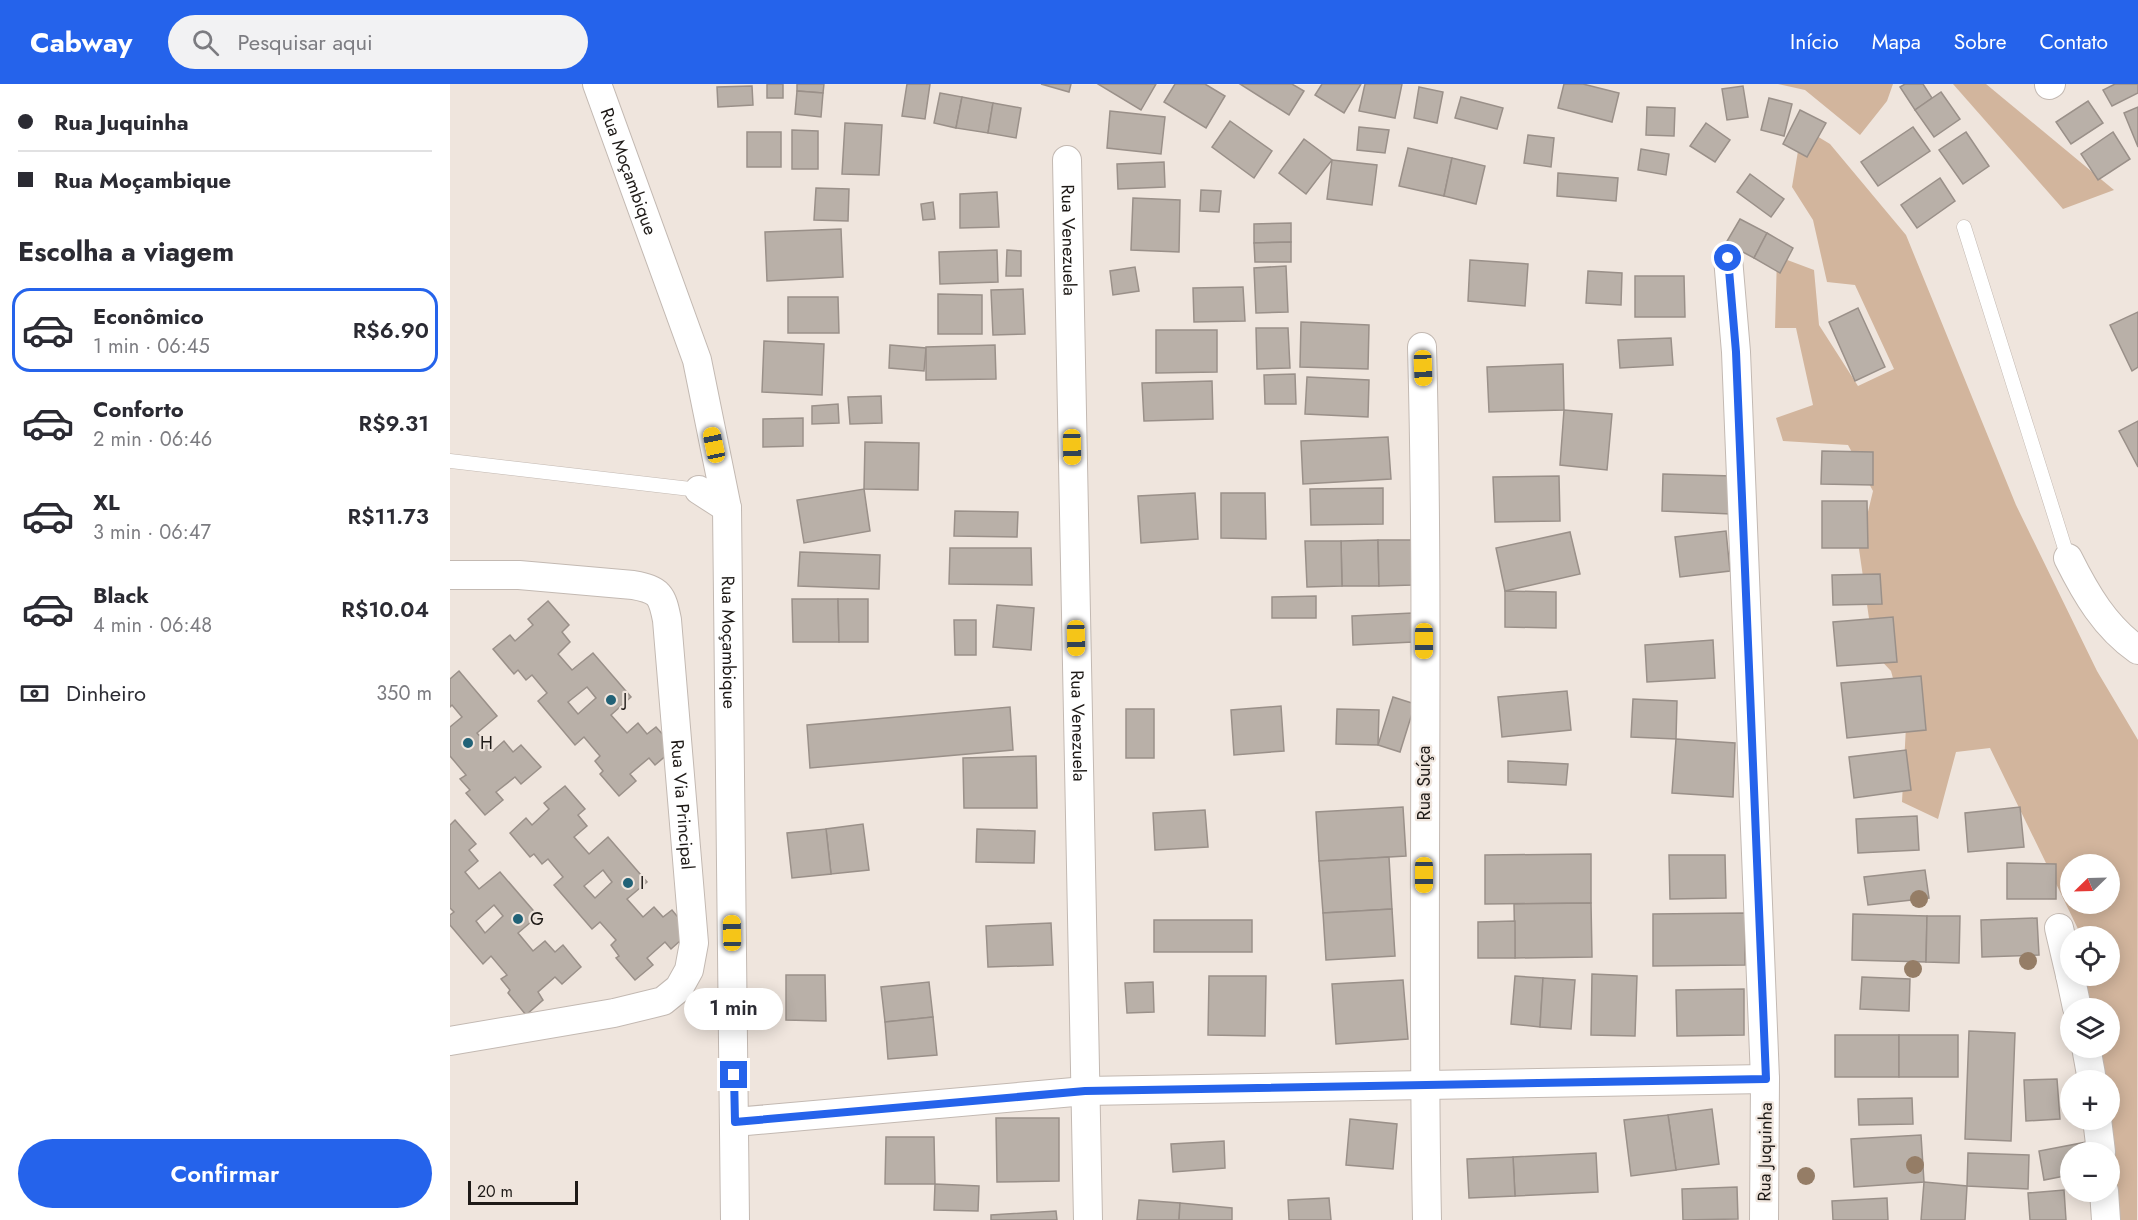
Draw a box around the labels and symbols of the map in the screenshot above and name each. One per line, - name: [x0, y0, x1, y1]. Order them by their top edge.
- street label: Rua Moçambique: [594, 104, 664, 239]
- street label: Rua Venezuela: [1054, 184, 1083, 296]
- route start: [1714, 244, 1741, 271]
- car: [1413, 350, 1433, 386]
- car: [701, 426, 727, 464]
- car: [1063, 429, 1081, 465]
- street label: Rua Moçambique: [715, 576, 742, 709]
- car: [1067, 620, 1085, 656]
- car: [1415, 623, 1433, 659]
- street label: Rua Venezuela: [1064, 670, 1092, 782]
- place label: J: [621, 687, 627, 713]
- marker: J: [604, 693, 618, 707]
- place label: H: [480, 730, 493, 756]
- marker: H: [461, 736, 475, 750]
- street label: Rua Via Principal: [664, 738, 701, 871]
- street label: Rua Suíça: [1411, 746, 1437, 820]
- north arrow: [2060, 854, 2120, 914]
- car: [1415, 857, 1433, 893]
- place label: I: [640, 870, 644, 896]
- marker: I: [621, 876, 635, 890]
- place label: G: [530, 906, 544, 932]
- marker: G: [511, 912, 525, 926]
- car: [723, 915, 741, 951]
- callout: 1 min: [684, 988, 784, 1030]
- route end: [720, 1061, 747, 1088]
- street label: Rua Juquinha: [1751, 1102, 1779, 1202]
- scale bar: [468, 1178, 578, 1206]

